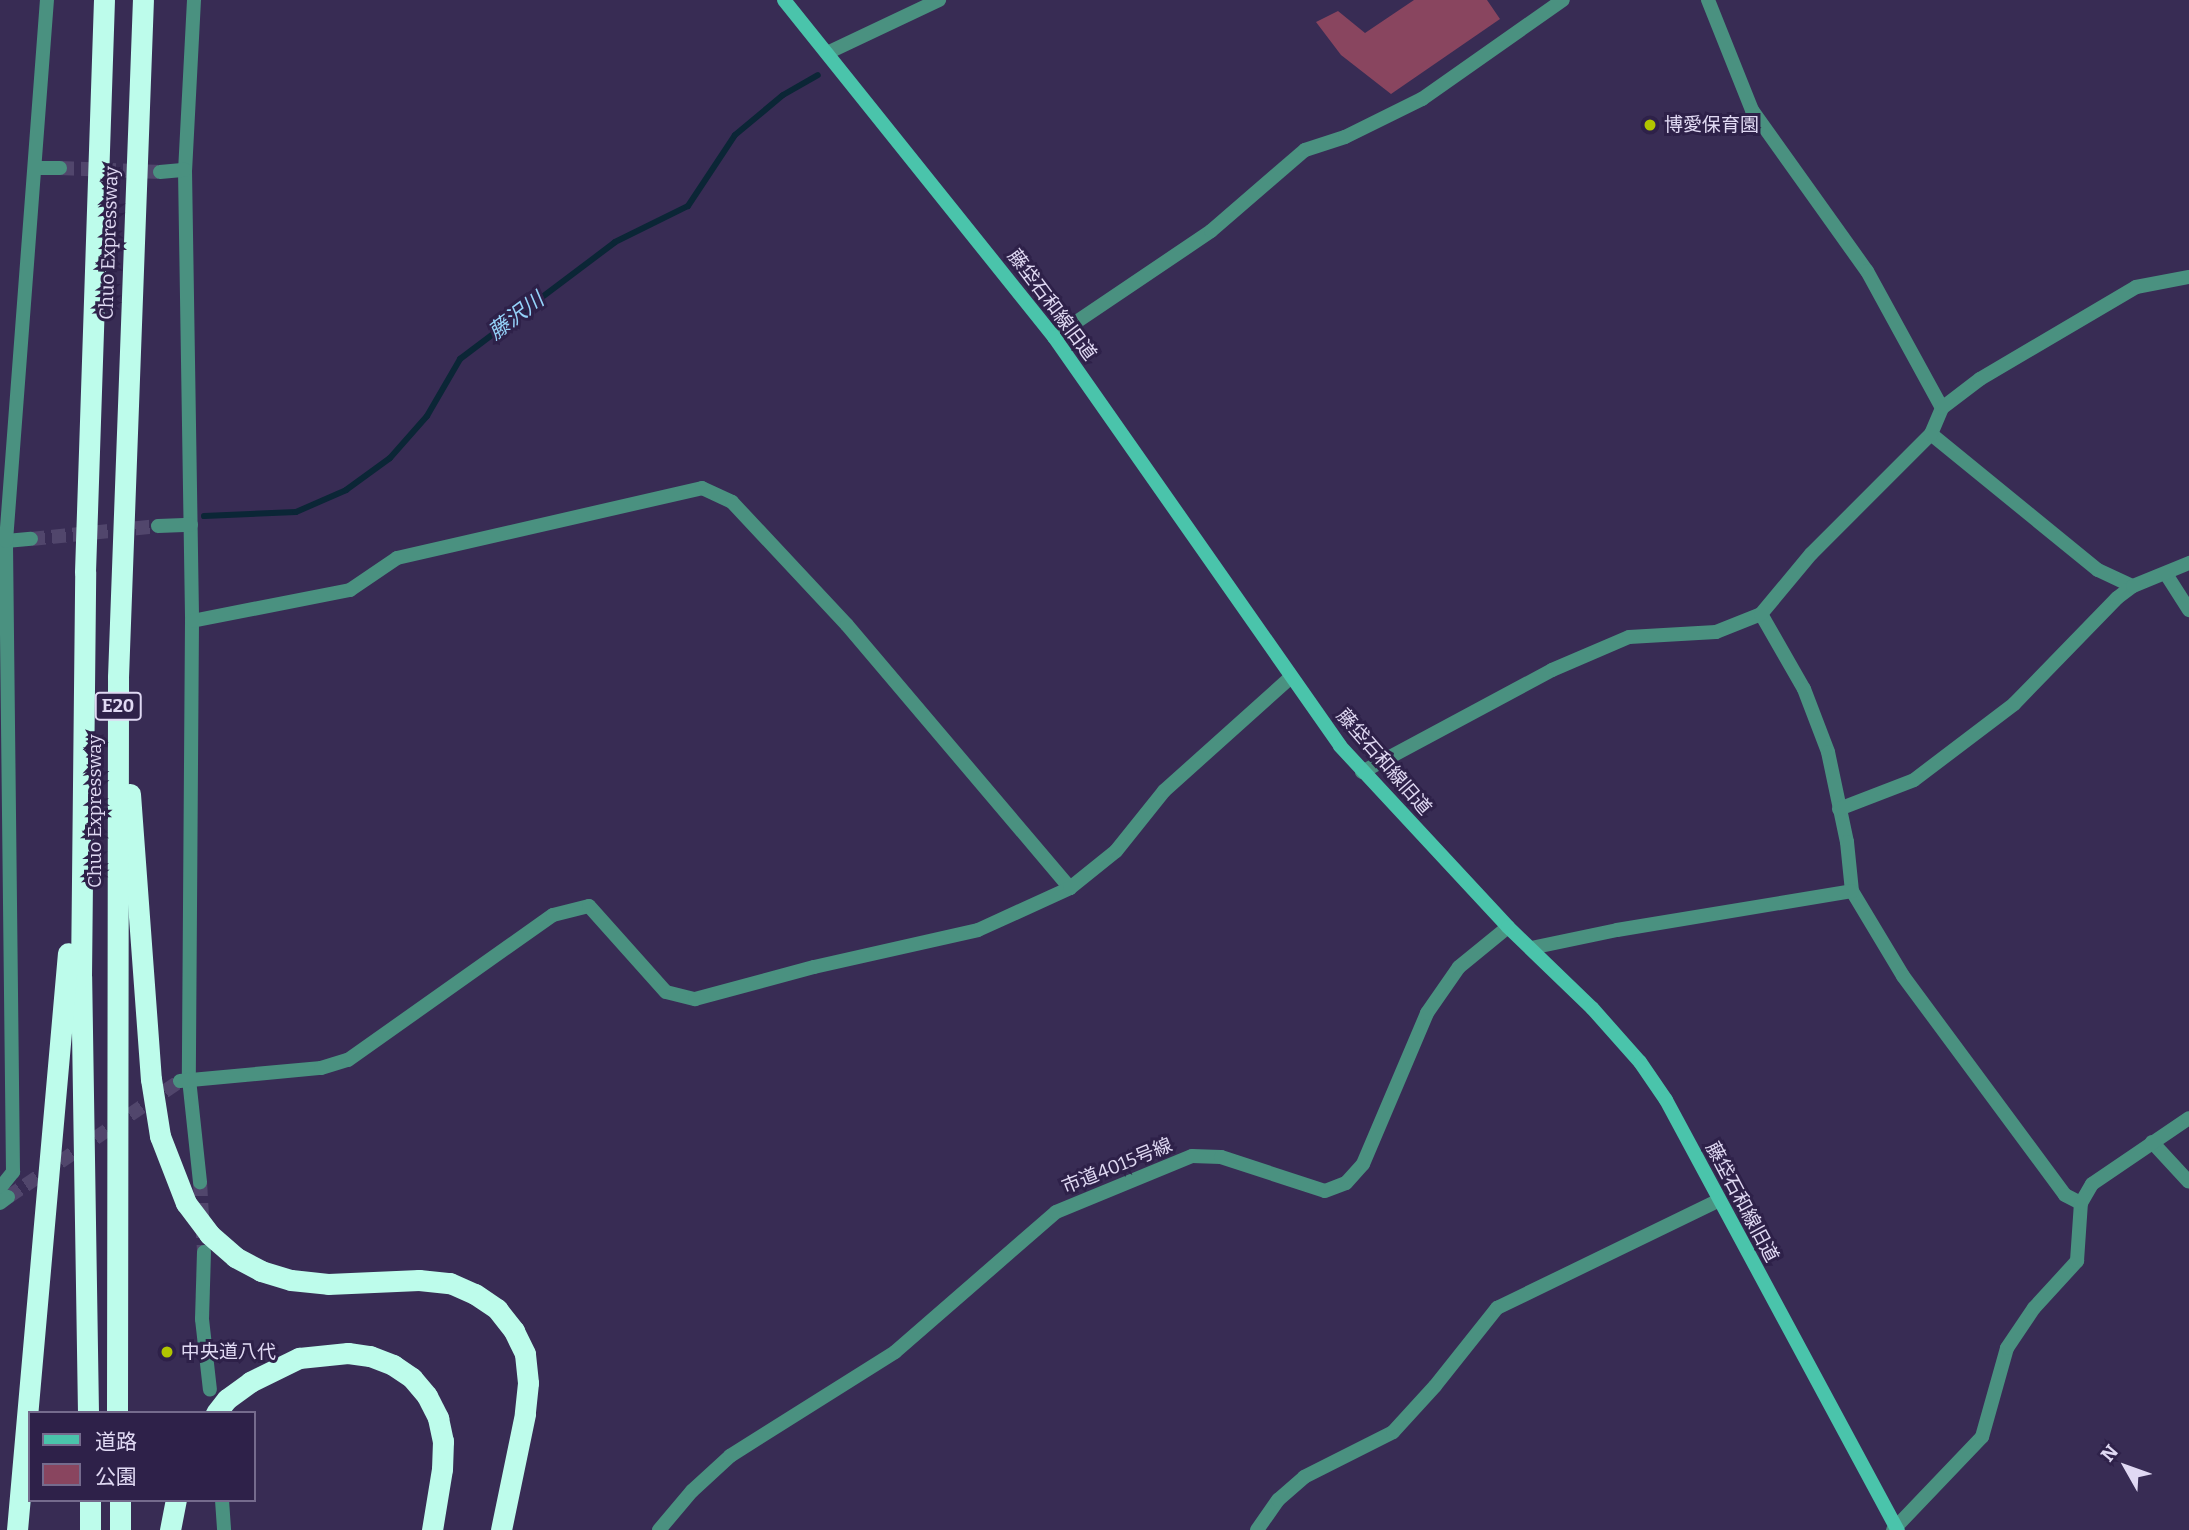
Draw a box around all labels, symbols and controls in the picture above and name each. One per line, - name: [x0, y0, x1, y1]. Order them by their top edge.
- place label: 博愛保育園: [1664, 114, 1759, 136]
- marker: 博愛保育園: [1642, 117, 1658, 133]
- street label: Chuo Expressway: [95, 166, 123, 320]
- street label: 藤垈石和線旧道: [1003, 245, 1101, 365]
- water label: 藤沢川: [483, 287, 549, 345]
- road number: E20: [94, 692, 142, 720]
- street label: 藤垈石和線旧道: [1332, 704, 1436, 820]
- street label: Chuo Expressway: [84, 734, 106, 888]
- street label: 市道4015号線: [1058, 1134, 1176, 1198]
- street label: 藤垈石和線旧道: [1701, 1138, 1783, 1266]
- place label: 中央道八代: [181, 1341, 276, 1363]
- marker: 中央道八代: [159, 1344, 175, 1360]
- legend: [28, 1411, 256, 1502]
- text: 道路: [95, 1429, 137, 1455]
- north arrow: [2091, 1432, 2161, 1502]
- text: N: [2096, 1440, 2123, 1466]
- text: 公園: [95, 1464, 137, 1490]

